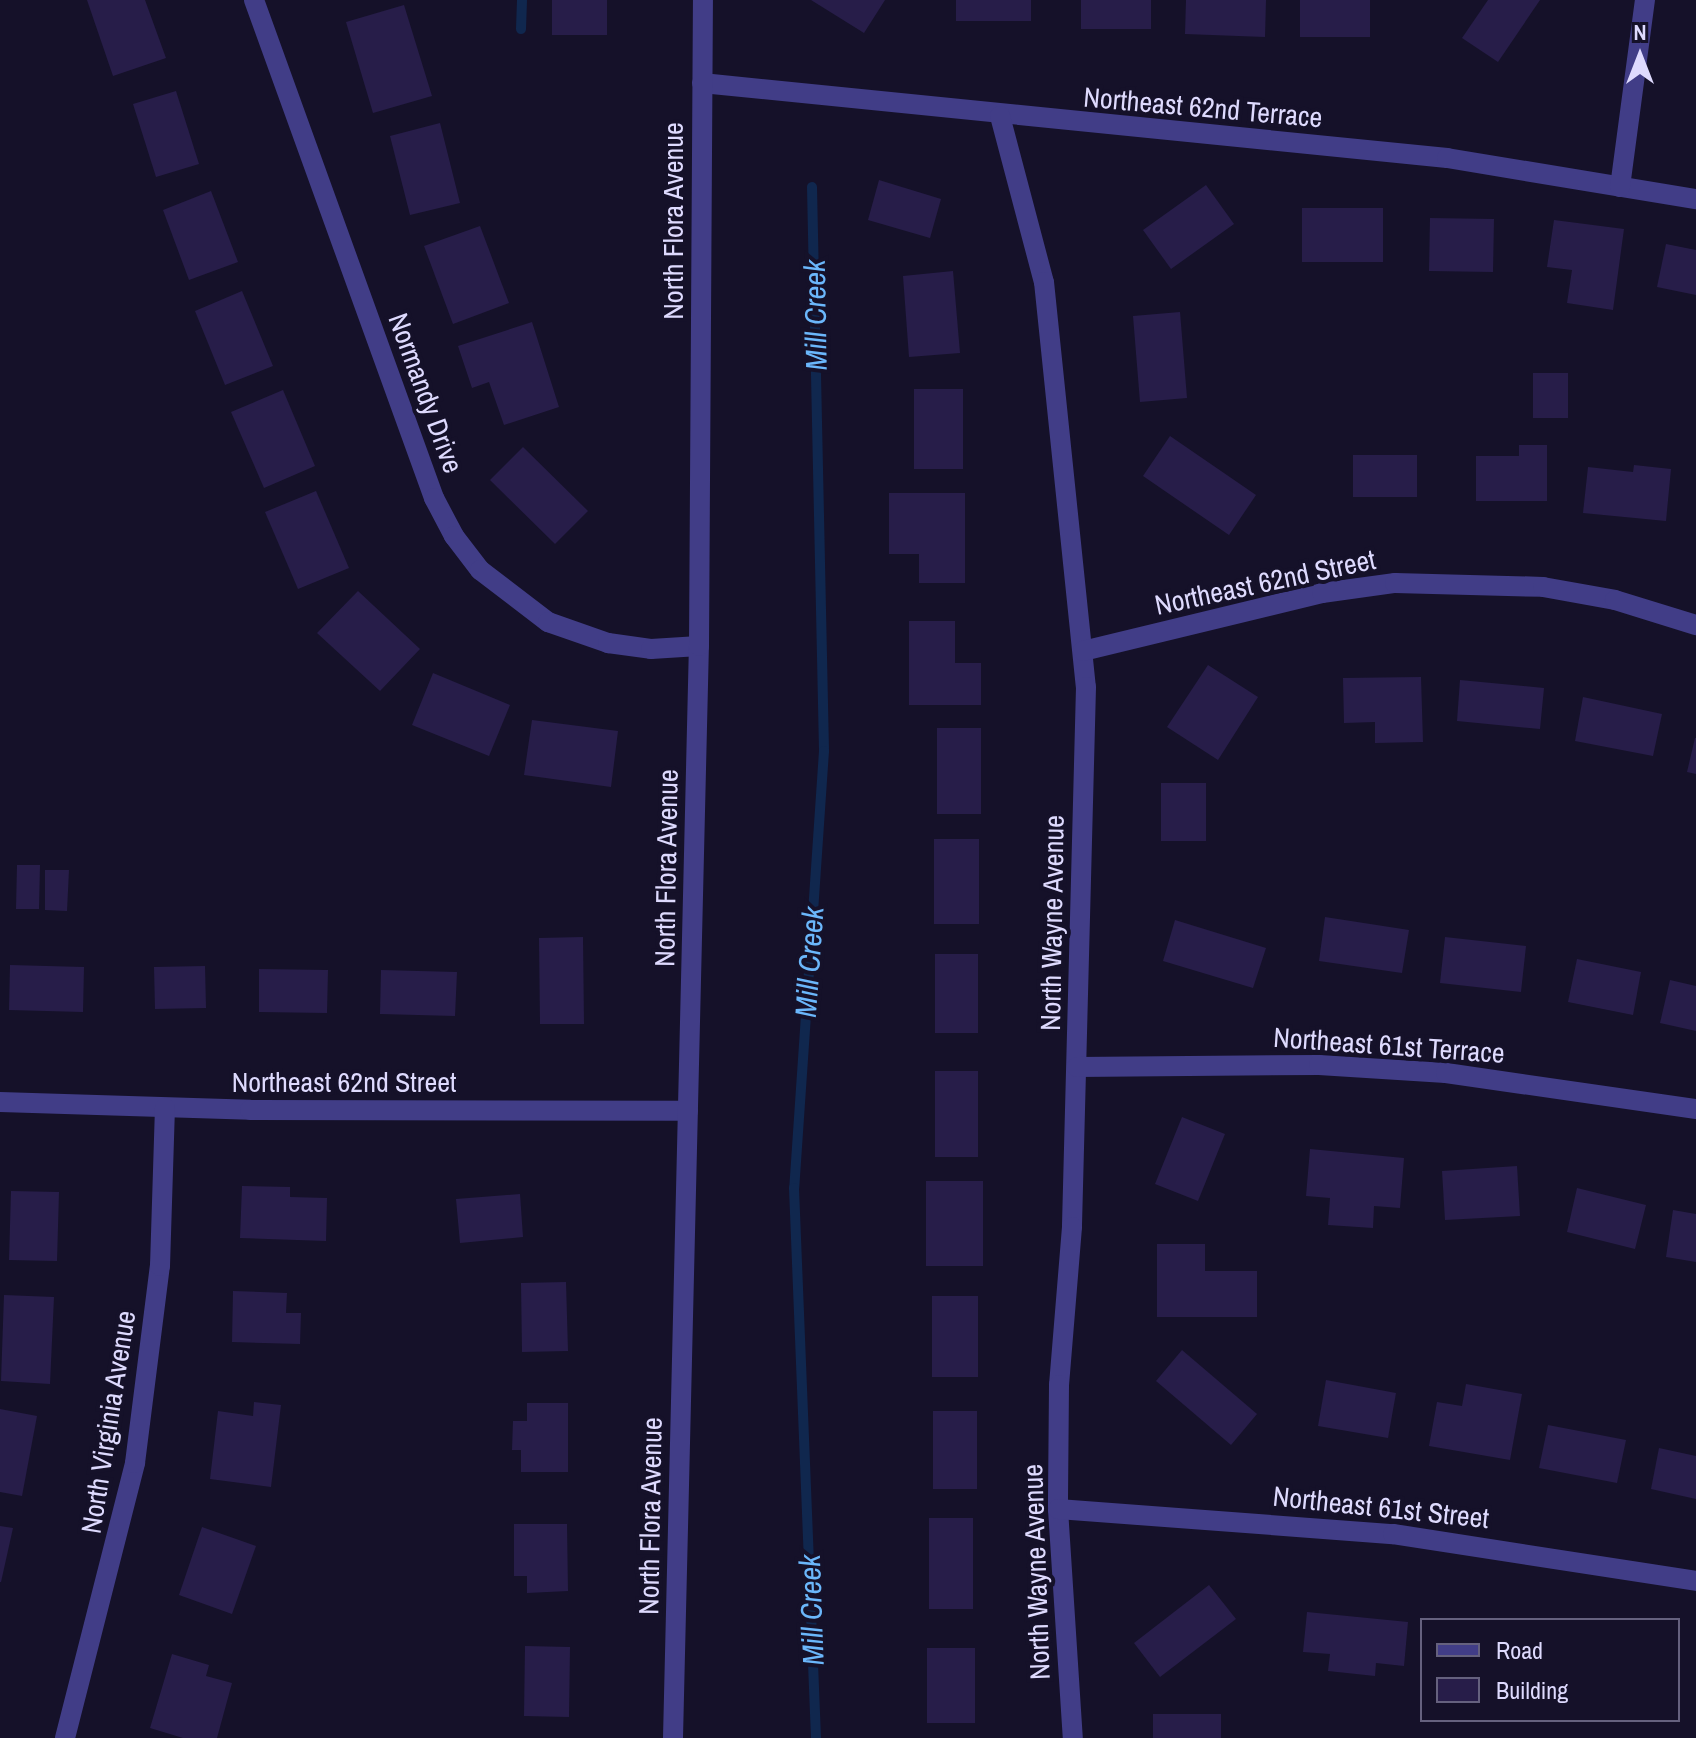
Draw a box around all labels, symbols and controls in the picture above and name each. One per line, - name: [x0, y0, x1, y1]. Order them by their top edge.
- north arrow: [1600, 16, 1680, 96]
- text: N: [1633, 17, 1647, 47]
- street label: Northeast 62nd Terrace: [1082, 80, 1324, 134]
- street label: North Flora Avenue: [656, 122, 690, 320]
- water label: Mill Creek: [796, 259, 834, 371]
- street label: Normandy Drive: [382, 309, 470, 477]
- street label: Northeast 62nd Street: [1152, 542, 1378, 622]
- street label: North Flora Avenue: [647, 768, 685, 968]
- street label: North Wayne Avenue: [1033, 814, 1071, 1032]
- water label: Mill Creek: [787, 906, 831, 1018]
- street label: Northeast 61st Terrace: [1272, 1020, 1506, 1070]
- street label: Northeast 62nd Street: [232, 1065, 456, 1099]
- street label: North Virginia Avenue: [74, 1308, 142, 1536]
- street label: North Flora Avenue: [631, 1416, 669, 1616]
- street label: North Wayne Avenue: [1015, 1463, 1057, 1681]
- street label: Northeast 61st Street: [1271, 1479, 1491, 1535]
- water label: Mill Creek: [791, 1554, 831, 1666]
- legend: [1420, 1618, 1680, 1722]
- text: Road: [1496, 1634, 1543, 1666]
- text: Building: [1496, 1674, 1568, 1706]

